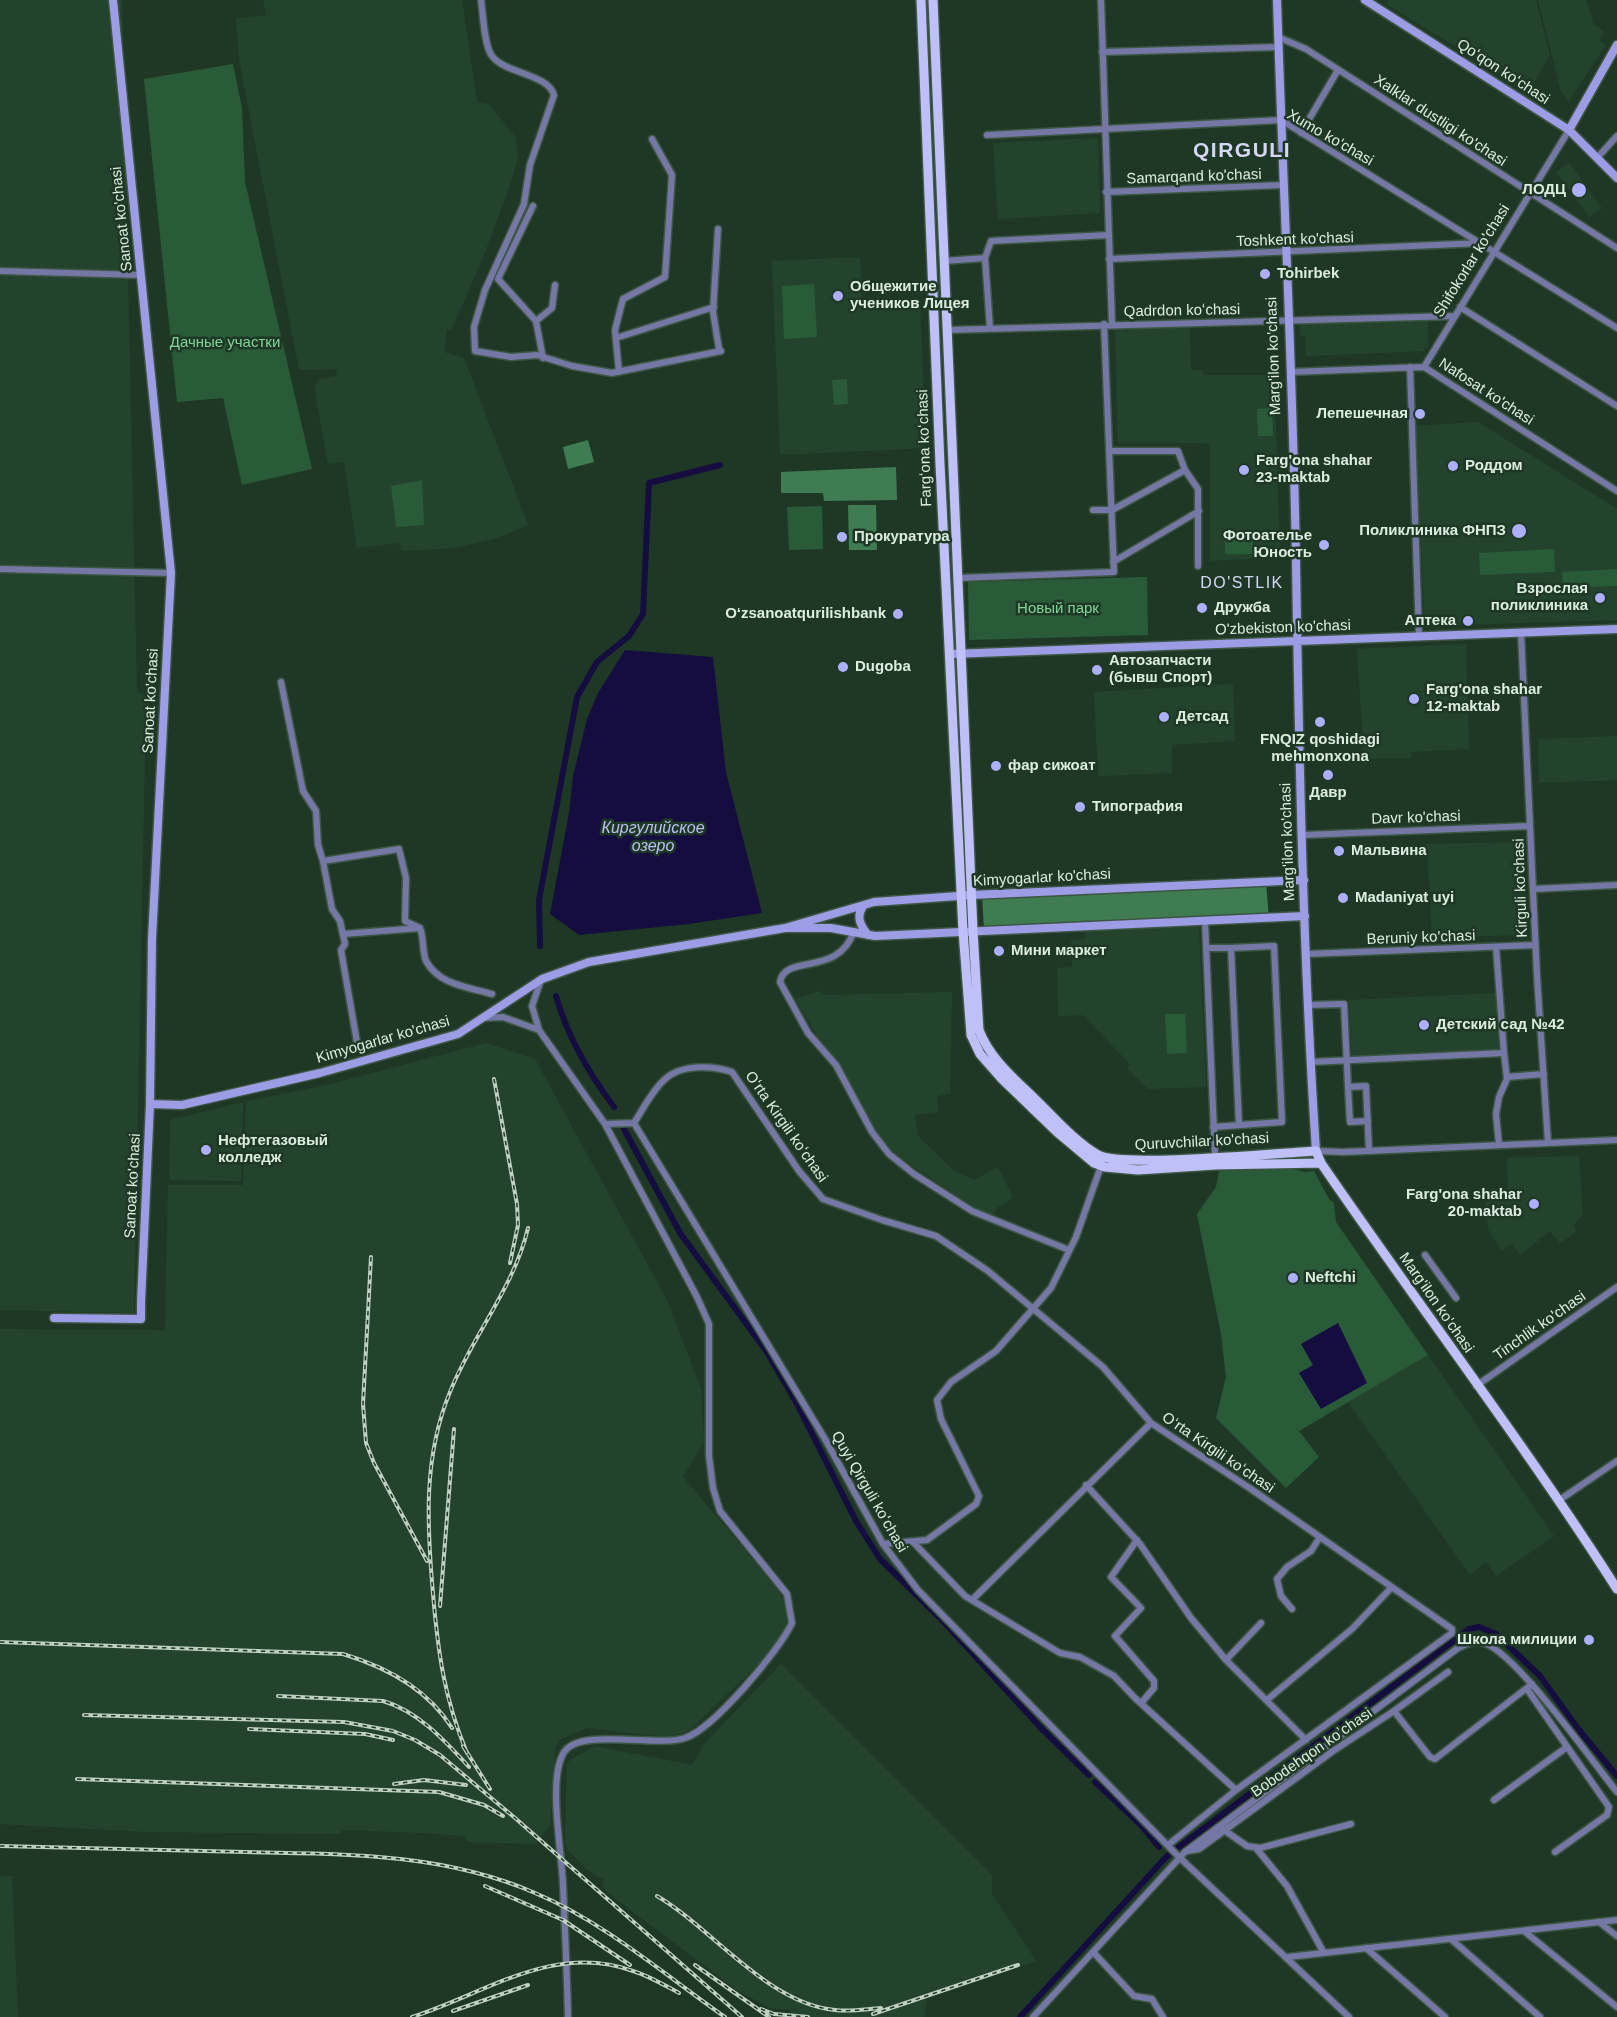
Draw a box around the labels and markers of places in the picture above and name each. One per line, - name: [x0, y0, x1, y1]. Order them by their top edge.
- place label: ЛОДЦ: [1522, 181, 1566, 199]
- marker: ЛОДЦ: [1570, 181, 1588, 199]
- place label: Tohirbek: [1277, 265, 1339, 283]
- marker: Tohirbek: [1258, 267, 1272, 281]
- place label: Общежитие учеников Лицея: [850, 278, 970, 313]
- marker: Общежитие учеников Лицея: [831, 289, 845, 303]
- place label: Лепешечная: [1316, 405, 1408, 423]
- marker: Лепешечная: [1413, 407, 1427, 421]
- place label: Farg'ona shahar 23-maktab: [1256, 452, 1372, 487]
- place label: Роддом: [1465, 457, 1523, 475]
- marker: Роддом: [1446, 459, 1460, 473]
- marker: Farg'ona shahar 23-maktab: [1237, 463, 1251, 477]
- place label: Поликлиника ФНПЗ: [1359, 522, 1506, 540]
- marker: Поликлиника ФНПЗ: [1510, 522, 1528, 540]
- place label: Фотоателье Юность: [1223, 527, 1312, 562]
- place label: Прокуратура: [854, 528, 950, 546]
- marker: Прокуратура: [835, 530, 849, 544]
- marker: Фотоателье Юность: [1317, 538, 1331, 552]
- place label: Взрослая поликлиника: [1491, 580, 1588, 615]
- marker: Взрослая поликлиника: [1593, 591, 1607, 605]
- place label: Дружба: [1214, 599, 1270, 617]
- marker: Дружба: [1195, 601, 1209, 615]
- place label: Oʻzsanoatqurilishbank: [725, 605, 886, 623]
- marker: Oʻzsanoatqurilishbank: [891, 607, 905, 621]
- place label: Аптека: [1405, 612, 1456, 630]
- marker: Аптека: [1461, 614, 1475, 628]
- place label: Автозапчасти (бывш Спорт): [1109, 652, 1212, 687]
- place label: Dugoba: [855, 658, 911, 676]
- marker: Dugoba: [836, 660, 850, 674]
- marker: Автозапчасти (бывш Спорт): [1090, 663, 1104, 677]
- place label: Farg'ona shahar 12-maktab: [1426, 681, 1542, 716]
- marker: Farg'ona shahar 12-maktab: [1407, 692, 1421, 706]
- place label: Детсад: [1176, 708, 1229, 726]
- marker: Детсад: [1157, 710, 1171, 724]
- marker: FNQIZ qoshidagi mehmonxona: [1313, 715, 1327, 729]
- place label: FNQIZ qoshidagi mehmonxona: [1260, 731, 1380, 766]
- place label: фар сижоат: [1008, 757, 1095, 775]
- marker: фар сижоат: [989, 759, 1003, 773]
- marker: Давр: [1321, 768, 1335, 782]
- place label: Давр: [1309, 784, 1347, 802]
- place label: Типография: [1092, 798, 1183, 816]
- marker: Типография: [1073, 800, 1087, 814]
- place label: Мальвина: [1351, 842, 1427, 860]
- marker: Мальвина: [1332, 844, 1346, 858]
- place label: Madaniyat uyi: [1355, 889, 1454, 907]
- marker: Madaniyat uyi: [1336, 891, 1350, 905]
- place label: Мини маркет: [1011, 942, 1107, 960]
- marker: Мини маркет: [992, 944, 1006, 958]
- place label: Детский сад №42: [1436, 1016, 1565, 1034]
- marker: Детский сад №42: [1417, 1018, 1431, 1032]
- place label: Нефтегазовый колледж: [218, 1132, 328, 1167]
- marker: Нефтегазовый колледж: [199, 1143, 213, 1157]
- place label: Farg'ona shahar 20-maktab: [1406, 1186, 1522, 1221]
- marker: Farg'ona shahar 20-maktab: [1527, 1197, 1541, 1211]
- place label: Neftchi: [1305, 1269, 1356, 1287]
- marker: Neftchi: [1286, 1271, 1300, 1285]
- place label: Школа милиции: [1457, 1631, 1577, 1649]
- marker: Школа милиции: [1582, 1633, 1596, 1647]

